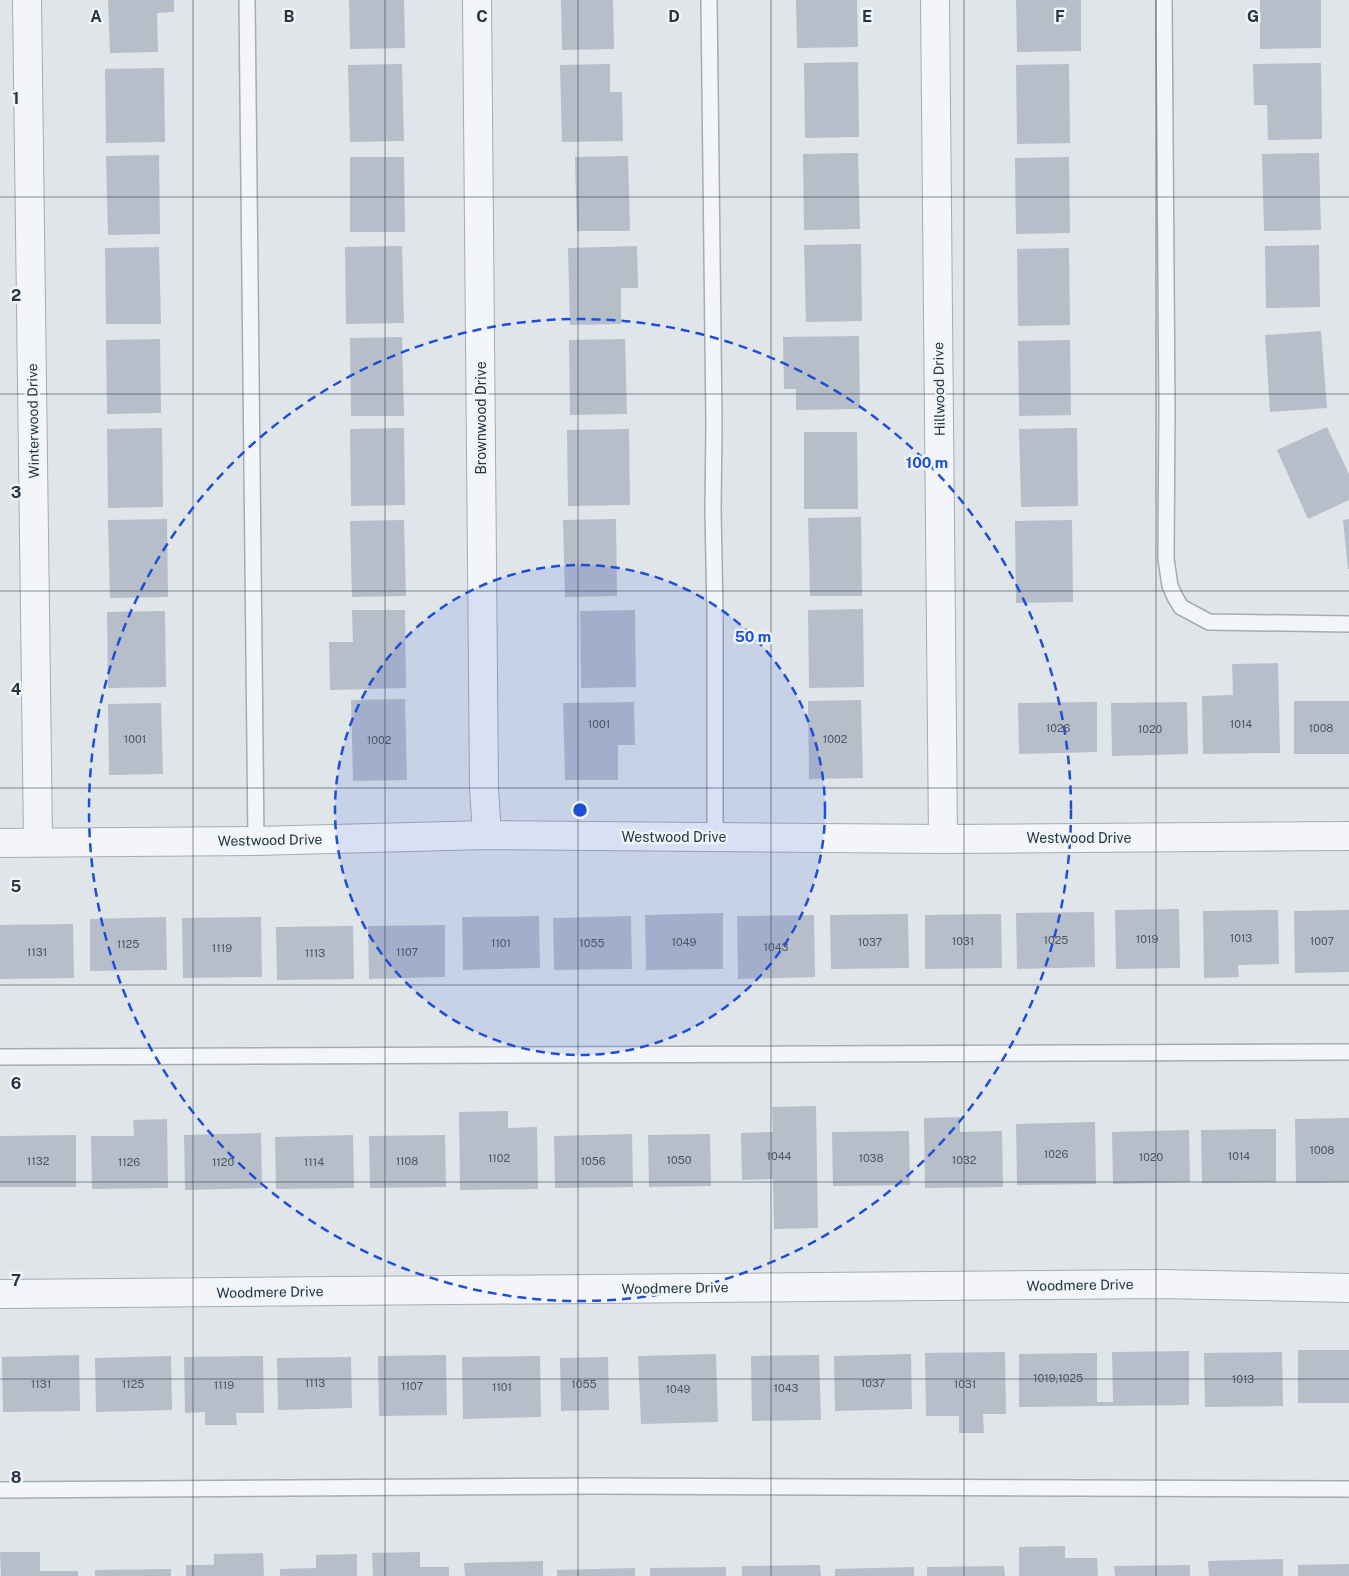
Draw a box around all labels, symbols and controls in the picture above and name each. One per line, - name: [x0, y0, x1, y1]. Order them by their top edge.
- text: A: [90, 7, 102, 26]
- text: B: [284, 7, 295, 26]
- text: C: [476, 7, 488, 26]
- text: D: [668, 7, 680, 26]
- text: E: [862, 7, 872, 26]
- text: F: [1055, 7, 1065, 26]
- text: G: [1247, 7, 1259, 26]
- text: 1: [13, 89, 19, 108]
- text: 2: [11, 286, 21, 305]
- street label: Hillwood Drive: [930, 342, 948, 436]
- street label: Brownwood Drive: [473, 361, 489, 475]
- street label: Winterwood Drive: [24, 363, 42, 479]
- text: 100 m: [906, 454, 948, 471]
- text: 3: [11, 483, 21, 502]
- text: 50 m: [735, 628, 771, 645]
- text: 4: [11, 680, 22, 699]
- house number: 1001: [588, 718, 610, 730]
- house number: 1014: [1230, 718, 1252, 730]
- house number: 1026: [1046, 722, 1070, 734]
- house number: 1008: [1309, 722, 1333, 734]
- house number: 1020: [1138, 723, 1163, 735]
- house number: 1001: [124, 733, 146, 745]
- house number: 1002: [823, 733, 848, 745]
- house number: 1002: [367, 734, 392, 746]
- centre of rings: [571, 801, 589, 819]
- street label: Westwood Drive: [622, 829, 726, 845]
- street label: Westwood Drive: [1027, 830, 1131, 846]
- street label: Westwood Drive: [217, 831, 323, 849]
- text: 5: [11, 877, 22, 896]
- house number: 1013: [1230, 932, 1252, 944]
- house number: 1019: [1136, 933, 1158, 945]
- house number: 1025: [1044, 934, 1068, 946]
- house number: 1031: [952, 935, 974, 947]
- house number: 1007: [1310, 935, 1335, 947]
- house number: 1049: [672, 936, 697, 948]
- house number: 1037: [858, 936, 883, 948]
- house number: 1101: [491, 937, 511, 949]
- house number: 1055: [579, 937, 605, 949]
- house number: 1125: [117, 938, 139, 950]
- house number: 1043: [763, 941, 789, 953]
- house number: 1119: [212, 942, 232, 954]
- house number: 1131: [27, 946, 47, 958]
- house number: 1107: [396, 946, 418, 958]
- house number: 1113: [305, 947, 325, 959]
- text: 6: [11, 1074, 21, 1093]
- house number: 1008: [1310, 1144, 1334, 1156]
- house number: 1026: [1044, 1148, 1068, 1160]
- house number: 1044: [766, 1150, 792, 1162]
- house number: 1014: [1228, 1150, 1250, 1162]
- house number: 1020: [1139, 1151, 1164, 1163]
- house number: 1102: [488, 1152, 511, 1164]
- house number: 1038: [858, 1152, 884, 1164]
- house number: 1050: [667, 1154, 692, 1166]
- house number: 1032: [952, 1154, 977, 1166]
- house number: 1132: [27, 1155, 50, 1167]
- house number: 1108: [396, 1155, 418, 1167]
- house number: 1056: [580, 1155, 606, 1167]
- house number: 1126: [118, 1156, 140, 1168]
- house number: 1120: [212, 1156, 234, 1168]
- house number: 1114: [304, 1156, 324, 1168]
- text: 7: [11, 1271, 21, 1290]
- street label: Woodmere Drive: [1026, 1276, 1134, 1294]
- street label: Woodmere Drive: [621, 1279, 729, 1297]
- street label: Woodmere Drive: [216, 1283, 324, 1301]
- house number: 1019,1025: [1033, 1372, 1083, 1384]
- house number: 1013: [1232, 1373, 1254, 1385]
- house number: 1113: [305, 1377, 325, 1389]
- house number: 1037: [861, 1377, 886, 1389]
- house number: 1131: [31, 1378, 51, 1390]
- house number: 1125: [122, 1378, 144, 1390]
- house number: 1055: [571, 1378, 597, 1390]
- house number: 1031: [954, 1378, 976, 1390]
- house number: 1119: [214, 1379, 234, 1391]
- house number: 1107: [401, 1380, 423, 1392]
- house number: 1101: [492, 1381, 512, 1393]
- house number: 1043: [773, 1382, 799, 1394]
- house number: 1049: [666, 1383, 691, 1395]
- text: 8: [11, 1468, 22, 1487]

